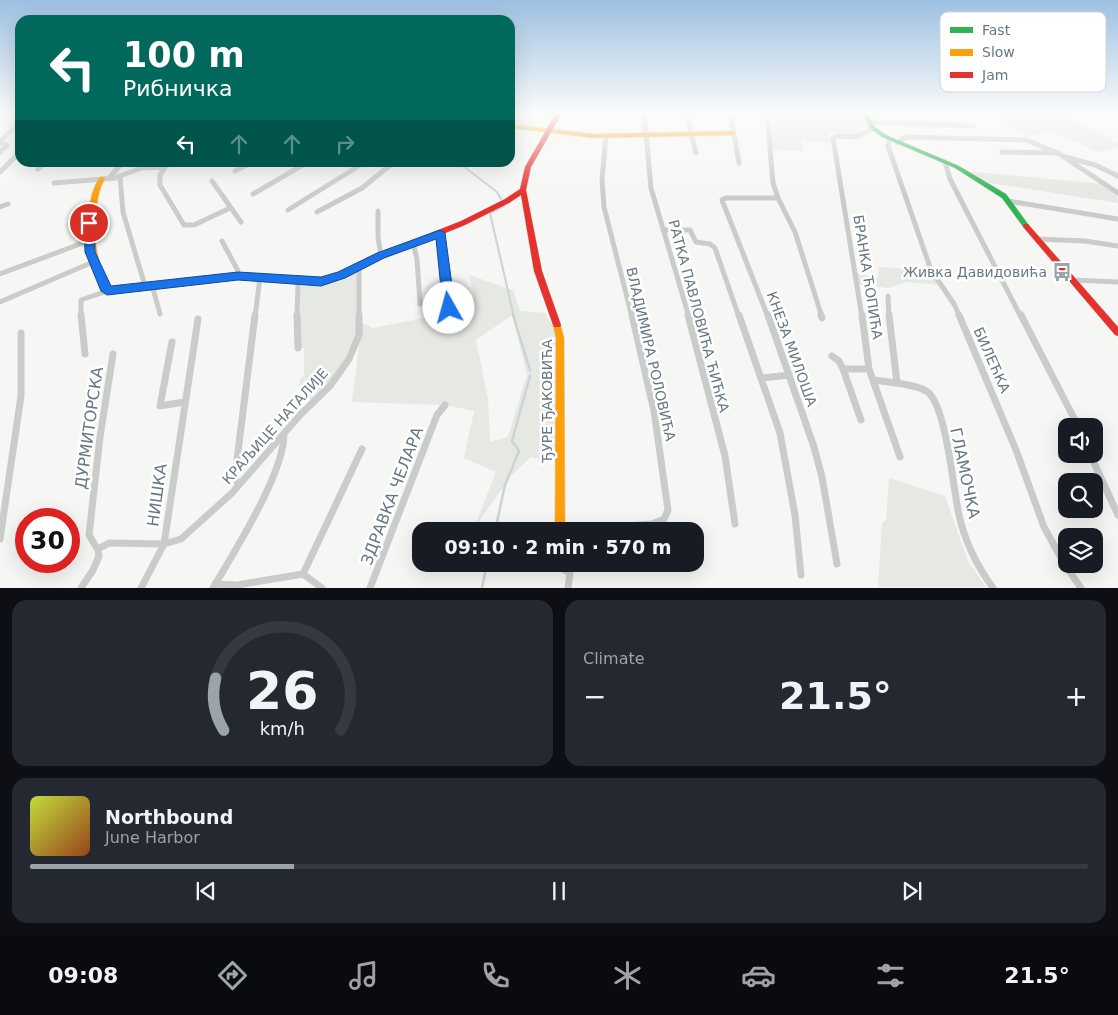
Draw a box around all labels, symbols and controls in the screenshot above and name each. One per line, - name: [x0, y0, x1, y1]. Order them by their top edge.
- legend: [940, 12, 1106, 92]
- text: Fast: [982, 22, 1011, 38]
- icon: left: [40, 35, 105, 100]
- text: 100 m: [123, 35, 245, 75]
- text: Slow: [982, 44, 1015, 60]
- text: Jam: [981, 67, 1008, 83]
- text: Рибничка: [123, 76, 233, 101]
- icon: left: [172, 130, 200, 158]
- icon: ahead: [225, 130, 253, 158]
- icon: ahead: [278, 130, 306, 158]
- icon: right: [331, 130, 359, 158]
- pin: [68, 202, 110, 244]
- icon: arrive: [75, 209, 103, 237]
- street label: БРАНКА ЋОПИЋА: [850, 214, 886, 341]
- street label: РАТКА ПАВЛОВИЋА ЋИЋКА: [666, 218, 733, 415]
- bus stop icon: Живка Давидовића: [1051, 261, 1073, 283]
- place label: Живка Давидовића: [903, 264, 1047, 280]
- street label: ВЛАДИМИРА РОЛОВИЋА: [623, 266, 679, 443]
- position arrow: [422, 281, 474, 333]
- street label: КНЕЗА МИЛОША: [764, 289, 820, 409]
- street label: БИЛЕЋКА: [970, 325, 1014, 396]
- street label: ЂУРЕ ЂАКОВИЋА: [539, 339, 555, 464]
- street label: КРАЉИЦЕ НАТАЛИЈЕ: [219, 365, 331, 487]
- street label: ДУРМИТОРСКА: [71, 366, 107, 490]
- map controls: [1058, 418, 1103, 573]
- button: sound: [1058, 418, 1103, 463]
- street label: ЗДРАВКА ЧЕЛАРА: [357, 424, 427, 568]
- street label: ГЛАМОЧКА: [946, 426, 984, 520]
- street label: НИШКА: [143, 462, 171, 528]
- button: search: [1058, 473, 1103, 518]
- speed limit sign: 30: [15, 508, 80, 573]
- button: layers: [1058, 528, 1103, 573]
- text: 09:10 · 2 min · 570 m: [444, 536, 672, 558]
- text: Climate: [583, 649, 645, 668]
- text: 26: [246, 661, 319, 721]
- text: 21.5°: [779, 674, 892, 718]
- text: −: [583, 680, 606, 713]
- text: +: [1065, 680, 1088, 713]
- text: km/h: [260, 718, 305, 739]
- text: Northbound: [105, 806, 233, 828]
- text: June Harbor: [105, 828, 200, 847]
- icon: previous: [192, 877, 220, 905]
- icon: pause: [545, 877, 573, 905]
- icon: next: [898, 877, 926, 905]
- icon: directions: [215, 958, 250, 993]
- icon: music: [346, 958, 381, 993]
- icon: phone: [478, 958, 513, 993]
- icon: climate: [610, 958, 645, 993]
- icon: car: [741, 958, 776, 993]
- icon: filters: [873, 958, 908, 993]
- text: 09:08: [48, 963, 118, 988]
- text: 21.5°: [1004, 963, 1070, 988]

